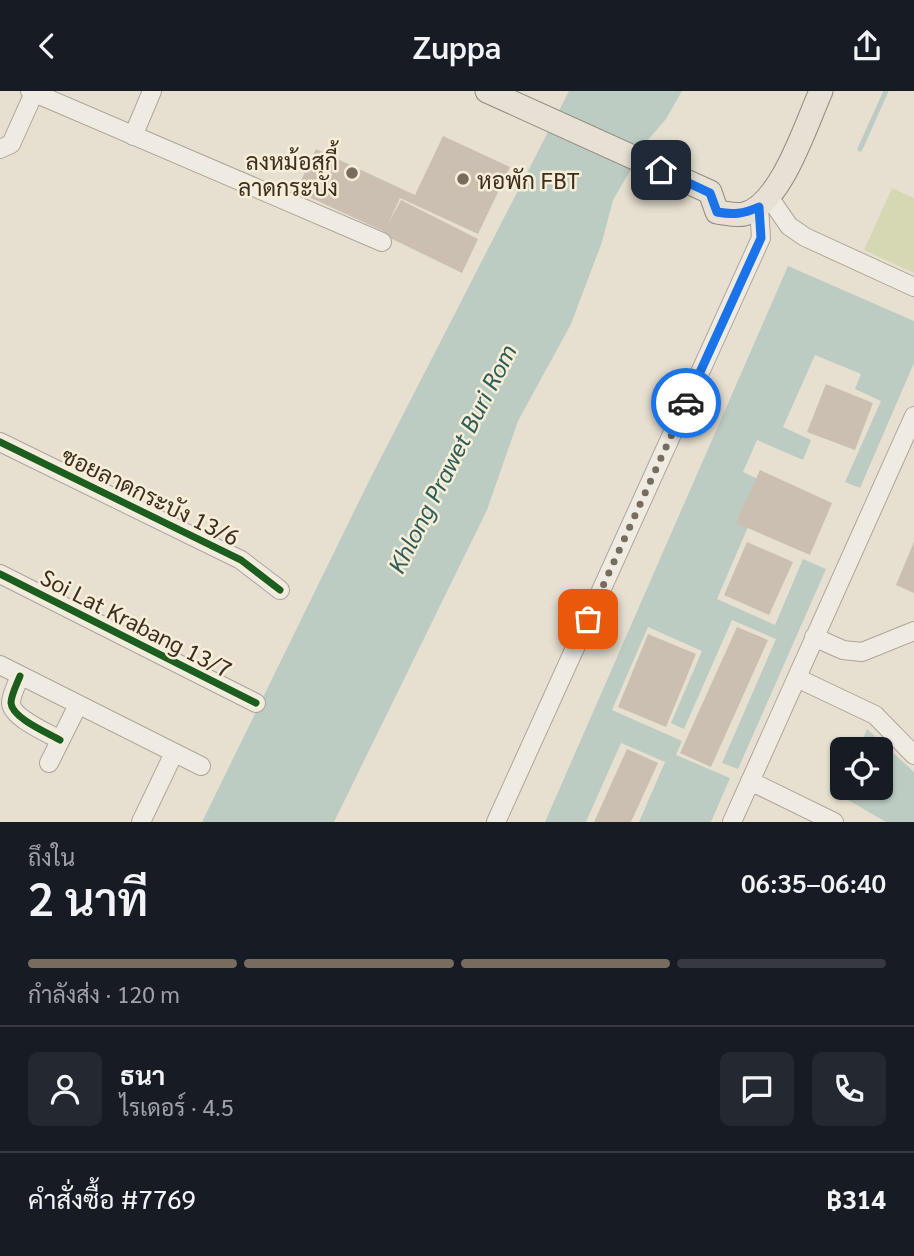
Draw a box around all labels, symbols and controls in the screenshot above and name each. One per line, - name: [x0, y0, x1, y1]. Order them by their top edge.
- text: Zuppa: [412, 25, 502, 66]
- icon: back: [28, 27, 66, 65]
- icon: share: [848, 27, 886, 65]
- place label: ลงหม้อสุกี้ ลาดกระบัง: [238, 140, 340, 201]
- pin: [631, 140, 691, 200]
- icon: home: [642, 151, 680, 189]
- place label: หอพัก FBT: [477, 164, 580, 194]
- marker: ลงหม้อสุกี้ ลาดกระบัง: [344, 165, 360, 181]
- marker: หอพัก FBT: [455, 171, 471, 187]
- water label: Khlong Prawet Buri Rom: [379, 338, 523, 578]
- courier: [651, 368, 721, 438]
- icon: car: [667, 384, 705, 422]
- street label: ซอยลาดกระบัง 13/6: [57, 439, 245, 551]
- street label: Soi Lat Krabang 13/7: [36, 561, 238, 683]
- pin: [558, 589, 618, 649]
- icon: bag: [569, 600, 607, 638]
- map controls: [830, 737, 893, 800]
- button: locate: [830, 737, 893, 800]
- text: ถึงใน: [28, 841, 75, 871]
- text: 06:35–06:40: [741, 865, 886, 899]
- text: 2 นาที: [28, 867, 148, 927]
- text: กำลังส่ง · 120 m: [28, 978, 180, 1008]
- button: person: [28, 1052, 102, 1126]
- button: chat: [720, 1052, 794, 1126]
- button: phone: [812, 1052, 886, 1126]
- text: ธนา: [120, 1057, 165, 1091]
- text: ไรเดอร์ · 4.5: [120, 1091, 234, 1121]
- text: คำสั่งซื้อ #7769: [28, 1181, 196, 1215]
- text: ฿314: [826, 1181, 886, 1215]

